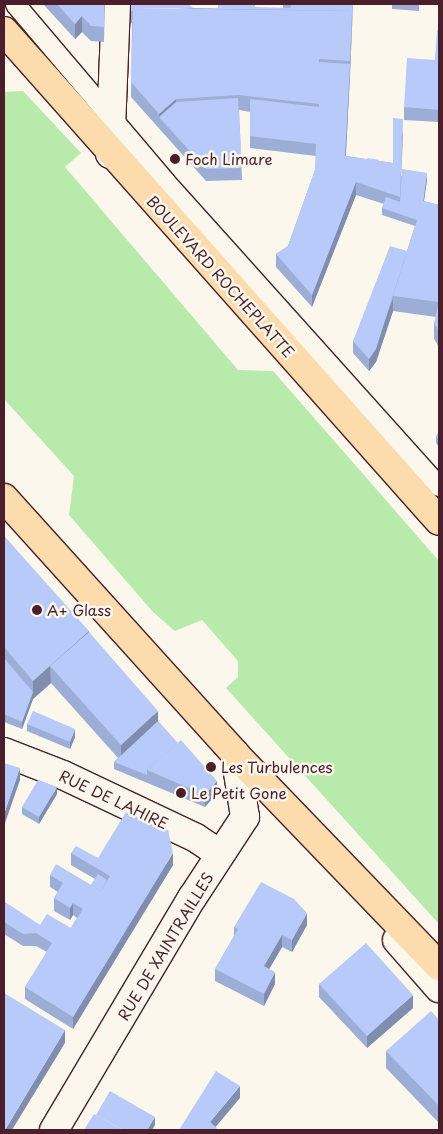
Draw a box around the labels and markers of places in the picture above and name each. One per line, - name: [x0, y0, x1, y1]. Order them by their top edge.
- place label: Foch Limare: [185, 150, 273, 168]
- marker: Foch Limare: [169, 153, 181, 165]
- place label: A+ Glass: [47, 601, 112, 619]
- marker: A+ Glass: [31, 604, 43, 616]
- place label: Les Turbulences: [221, 758, 334, 776]
- marker: Les Turbulences: [205, 761, 217, 773]
- place label: Le Petit Gone: [191, 784, 288, 802]
- marker: Le Petit Gone: [175, 787, 187, 799]

